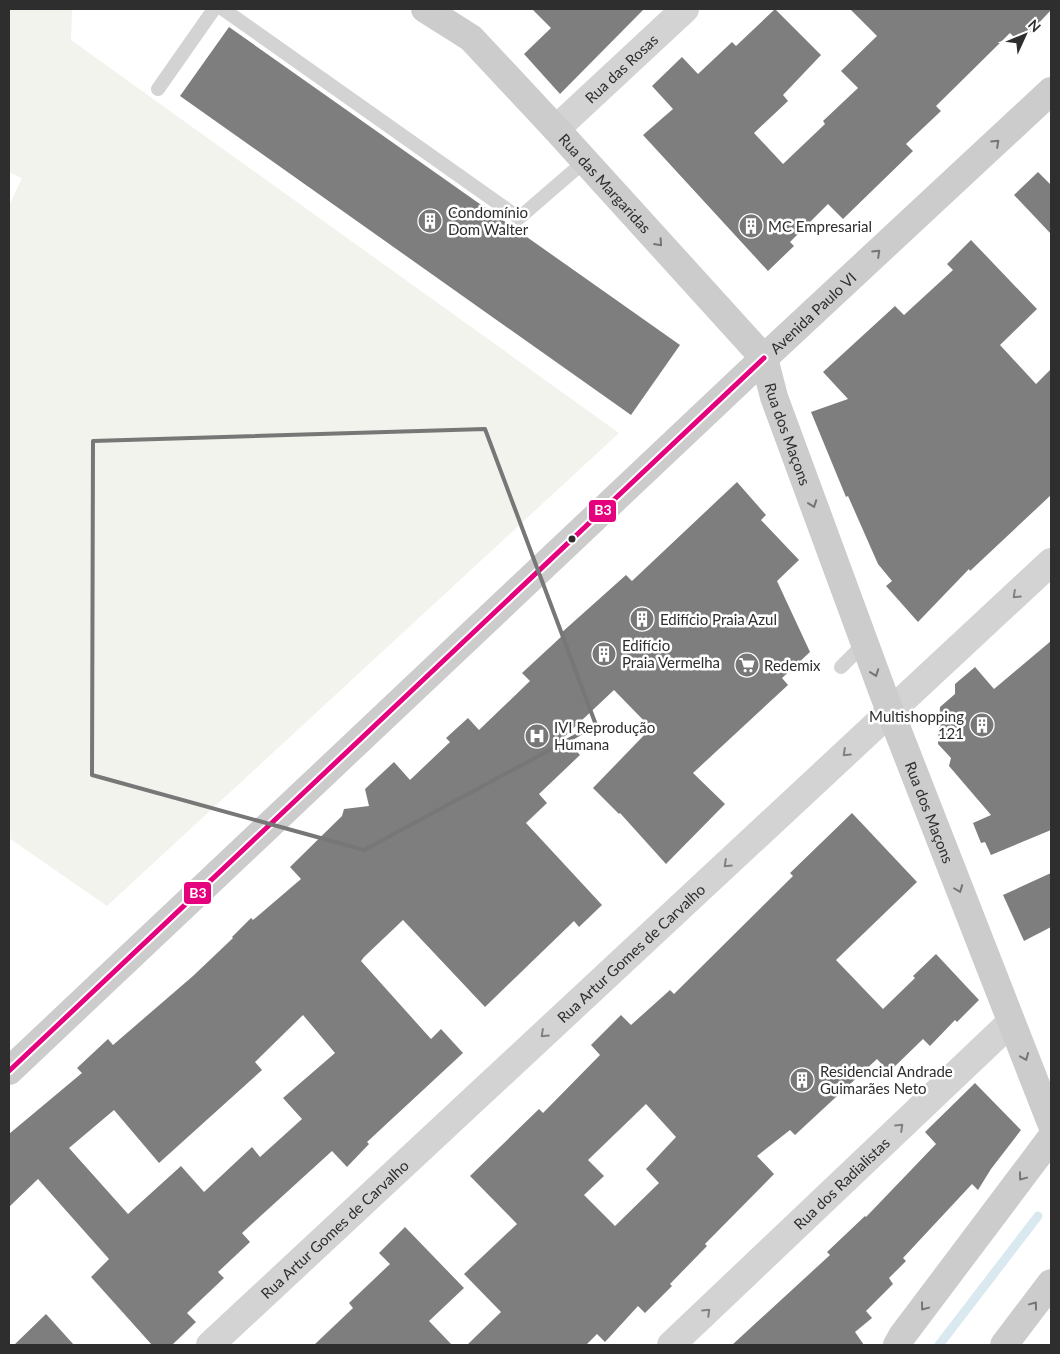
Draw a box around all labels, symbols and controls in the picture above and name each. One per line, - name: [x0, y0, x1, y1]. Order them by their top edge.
- north arrow: [1000, 10, 1050, 60]
- text: N: [1025, 16, 1045, 35]
- street label: Rua das Rosas: [581, 30, 661, 107]
- street label: Rua das Margaridas: [555, 130, 655, 237]
- one-way arrow: [990, 140, 999, 149]
- place label: Condomínio Dom Walter: [448, 203, 529, 238]
- building icon: Condomínio Dom Walter: [417, 208, 443, 234]
- building icon: MC Empresarial: [738, 213, 764, 239]
- place label: MC Empresarial: [768, 217, 872, 235]
- one-way arrow: [654, 237, 663, 246]
- one-way arrow: [871, 250, 880, 259]
- street label: Avenida Paulo VI: [766, 268, 860, 357]
- street label: Rua dos Maçons: [762, 381, 815, 488]
- line badge: B3: [588, 499, 617, 523]
- one-way arrow: [807, 499, 817, 507]
- text: B3: [594, 501, 612, 518]
- unlabelled marker: [567, 534, 577, 544]
- one-way arrow: [1012, 589, 1021, 598]
- building icon: Edifício Praia Azul: [629, 606, 655, 632]
- place label: Edifício Praia Azul: [660, 610, 777, 628]
- place label: Edifício Praia Vermelha: [622, 636, 720, 671]
- building icon: Edifício Praia Vermelha: [591, 641, 617, 667]
- supermarket icon: Redemix: [734, 652, 760, 678]
- place label: Redemix: [764, 656, 821, 674]
- one-way arrow: [869, 668, 879, 676]
- place label: Multishopping 121: [869, 707, 964, 742]
- building icon: Multishopping 121: [969, 712, 995, 738]
- place label: IVI Reprodução Humana: [554, 718, 655, 753]
- hospital icon: IVI Reprodução Humana: [524, 723, 550, 749]
- one-way arrow: [842, 747, 851, 756]
- street label: Rua dos Maçons: [902, 759, 958, 866]
- one-way arrow: [723, 858, 732, 867]
- street label: Rua Artur Gomes de Carvalho: [553, 880, 708, 1026]
- line badge: B3: [183, 881, 212, 905]
- text: B3: [189, 884, 207, 901]
- one-way arrow: [953, 884, 963, 893]
- one-way arrow: [540, 1028, 549, 1037]
- one-way arrow: [1018, 1052, 1029, 1061]
- place label: Residencial Andrade Guimarães Neto: [820, 1062, 953, 1097]
- building icon: Residencial Andrade Guimarães Neto: [789, 1067, 815, 1093]
- one-way arrow: [895, 1124, 904, 1133]
- street label: Rua dos Radialistas: [790, 1133, 893, 1233]
- street label: Rua Artur Gomes de Carvalho: [257, 1156, 412, 1302]
- one-way arrow: [1019, 1171, 1028, 1181]
- one-way arrow: [921, 1301, 930, 1311]
- one-way arrow: [1028, 1301, 1037, 1311]
- one-way arrow: [701, 1309, 710, 1318]

